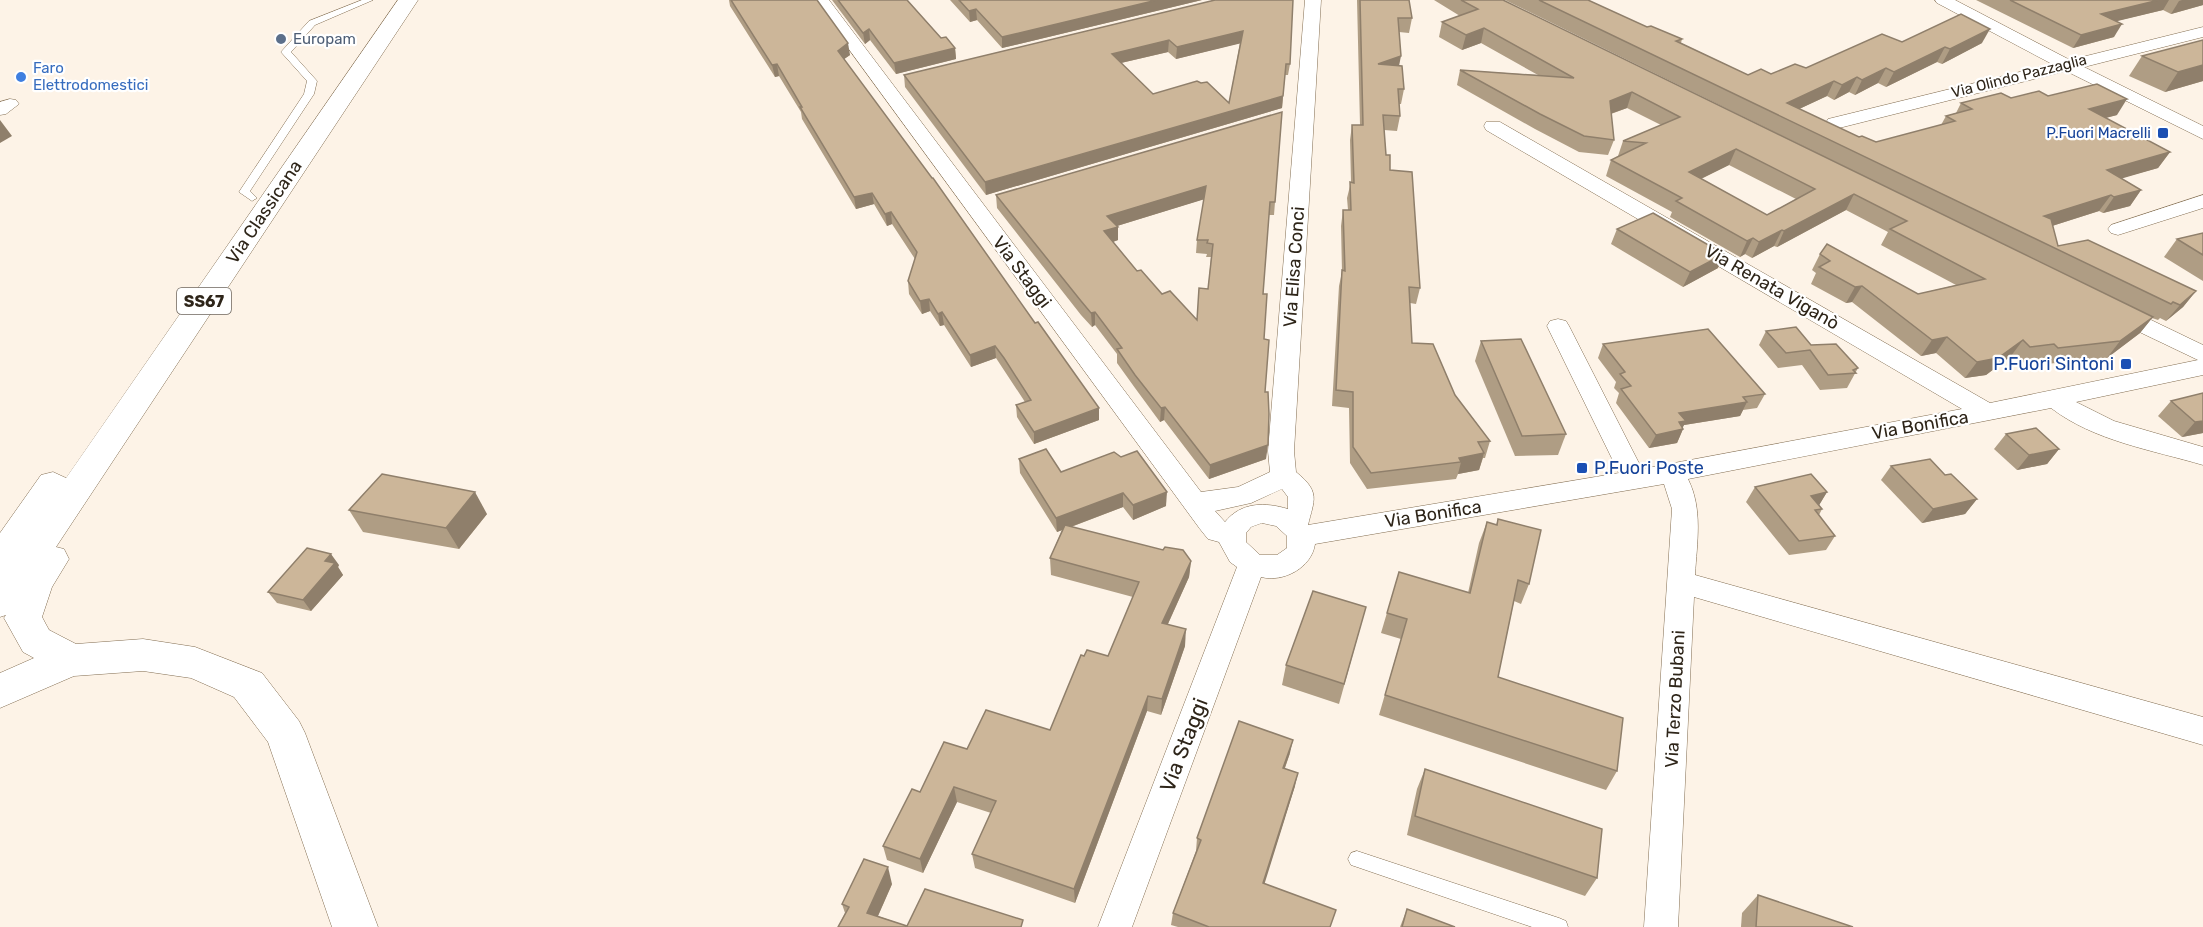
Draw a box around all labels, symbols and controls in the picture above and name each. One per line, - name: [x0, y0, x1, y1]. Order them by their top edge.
- place label: Europam: [293, 30, 356, 48]
- marker: Europam: [274, 32, 288, 46]
- street label: Via Olindo Pazzaglia: [1949, 50, 2089, 102]
- place label: Faro Elettrodomestici: [33, 59, 148, 94]
- marker: Faro Elettrodomestici: [14, 70, 28, 84]
- place label: P.Fuori Macrelli: [2046, 124, 2151, 142]
- marker: P.Fuori Macrelli: [2156, 126, 2170, 140]
- street label: Via Classicana: [221, 156, 307, 268]
- street label: Via Elisa Conci: [1279, 206, 1309, 328]
- street label: Via Staggi: [988, 232, 1056, 312]
- street label: Via Renata Viganò: [1701, 240, 1843, 334]
- road number: SS67: [177, 288, 231, 314]
- place label: P.Fuori Sintoni: [1993, 353, 2114, 375]
- marker: P.Fuori Sintoni: [2119, 357, 2133, 371]
- street label: Via Bonifica: [1870, 406, 1970, 444]
- place label: P.Fuori Poste: [1594, 457, 1704, 479]
- marker: P.Fuori Poste: [1575, 461, 1589, 475]
- street label: Via Bonifica: [1383, 495, 1483, 533]
- street label: Via Terzo Bubani: [1660, 629, 1690, 769]
- street label: Via Staggi: [1154, 694, 1213, 795]

